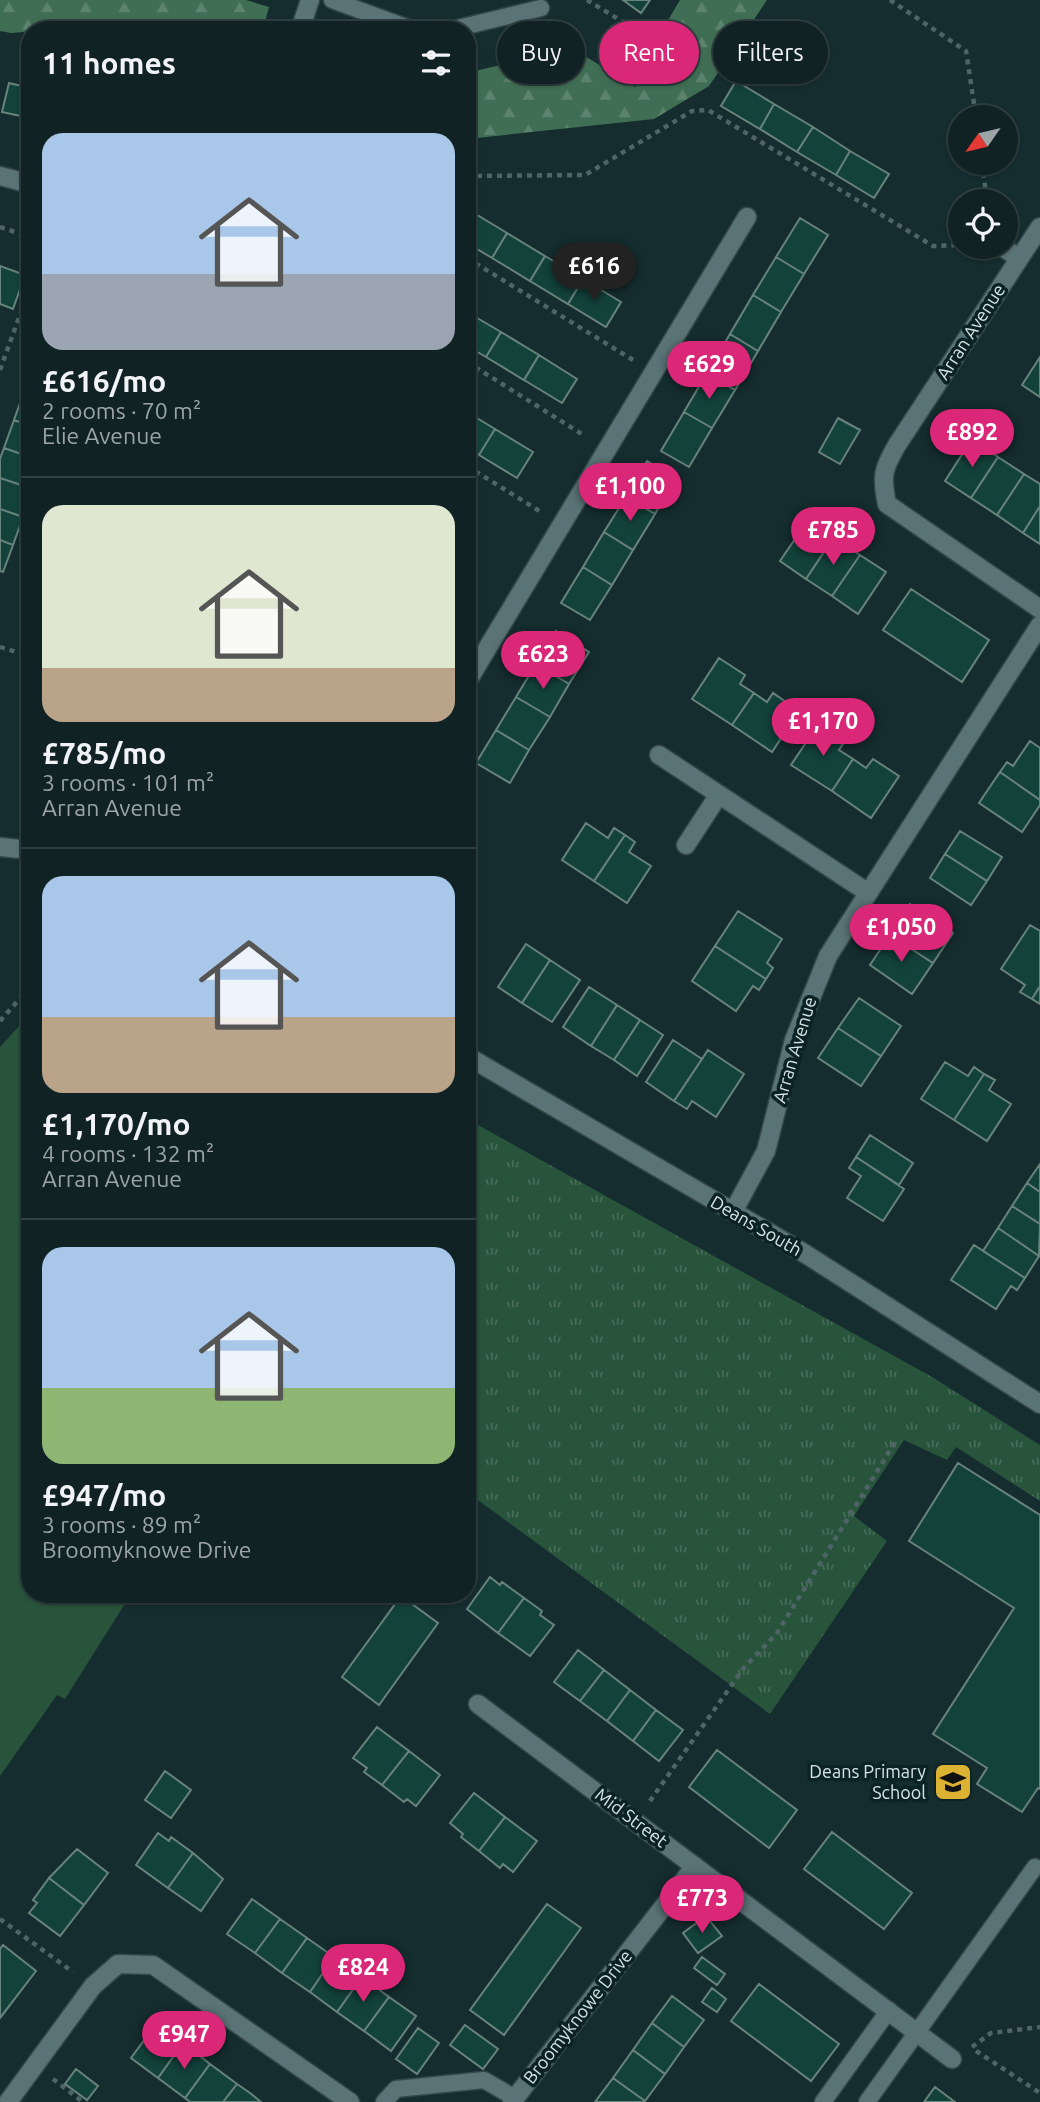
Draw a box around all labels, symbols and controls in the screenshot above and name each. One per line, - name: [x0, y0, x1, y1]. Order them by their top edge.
- chip: Buy: [497, 21, 585, 84]
- chip: Rent: [599, 21, 699, 84]
- chip: Filters: [713, 21, 828, 84]
- icon: filters: [417, 44, 455, 82]
- text: 11 homes: [42, 46, 176, 80]
- north arrow: [948, 105, 1018, 175]
- map controls: [948, 105, 1018, 259]
- icon: home: [186, 179, 312, 305]
- button: locate: [948, 189, 1018, 259]
- pin: £616: [553, 244, 635, 303]
- text: £616: [568, 253, 620, 278]
- street label: Arran Avenue: [932, 280, 1008, 383]
- pin: £629: [668, 342, 750, 401]
- text: £629: [683, 351, 735, 376]
- text: £616/mo: [42, 364, 166, 398]
- text: 2 rooms · 70 m²: [42, 398, 201, 423]
- pin: £892: [931, 410, 1013, 469]
- text: £892: [946, 419, 998, 444]
- text: Elie Avenue: [42, 423, 162, 448]
- pin: £1,100: [573, 463, 687, 523]
- text: £1,100: [595, 473, 665, 498]
- pin: £785: [792, 508, 874, 567]
- text: £785: [807, 517, 859, 542]
- icon: home: [186, 551, 312, 677]
- pin: £623: [502, 632, 584, 691]
- text: £623: [517, 641, 569, 666]
- pin: £1,170: [766, 698, 880, 758]
- text: £1,170: [788, 708, 858, 733]
- text: £785/mo: [42, 736, 166, 770]
- text: 3 rooms · 101 m²: [42, 770, 214, 795]
- text: Arran Avenue: [42, 795, 182, 820]
- pin: £1,050: [844, 904, 958, 964]
- text: £1,050: [866, 914, 936, 939]
- icon: home: [186, 922, 312, 1048]
- street label: Arran Avenue: [768, 994, 820, 1105]
- text: £1,170/mo: [42, 1107, 191, 1141]
- text: 4 rooms · 132 m²: [42, 1141, 214, 1166]
- text: Arran Avenue: [42, 1166, 182, 1191]
- street label: Deans South: [707, 1191, 806, 1259]
- icon: home: [186, 1293, 312, 1419]
- text: £947/mo: [42, 1478, 166, 1512]
- text: 3 rooms · 89 m²: [42, 1512, 201, 1537]
- text: Broomyknowe Drive: [42, 1537, 251, 1562]
- place label: Deans Primary School: [809, 1761, 926, 1802]
- school or university icon: Deans Primary School: [932, 1761, 974, 1803]
- street label: Mid Street: [592, 1784, 672, 1851]
- pin: £773: [661, 1876, 743, 1935]
- text: £773: [676, 1885, 728, 1910]
- pin: £824: [322, 1944, 404, 2004]
- street label: Broomyknowe Drive: [519, 1946, 636, 2087]
- text: £824: [337, 1954, 389, 1979]
- pin: £947: [143, 2011, 225, 2071]
- text: £947: [158, 2021, 210, 2046]

